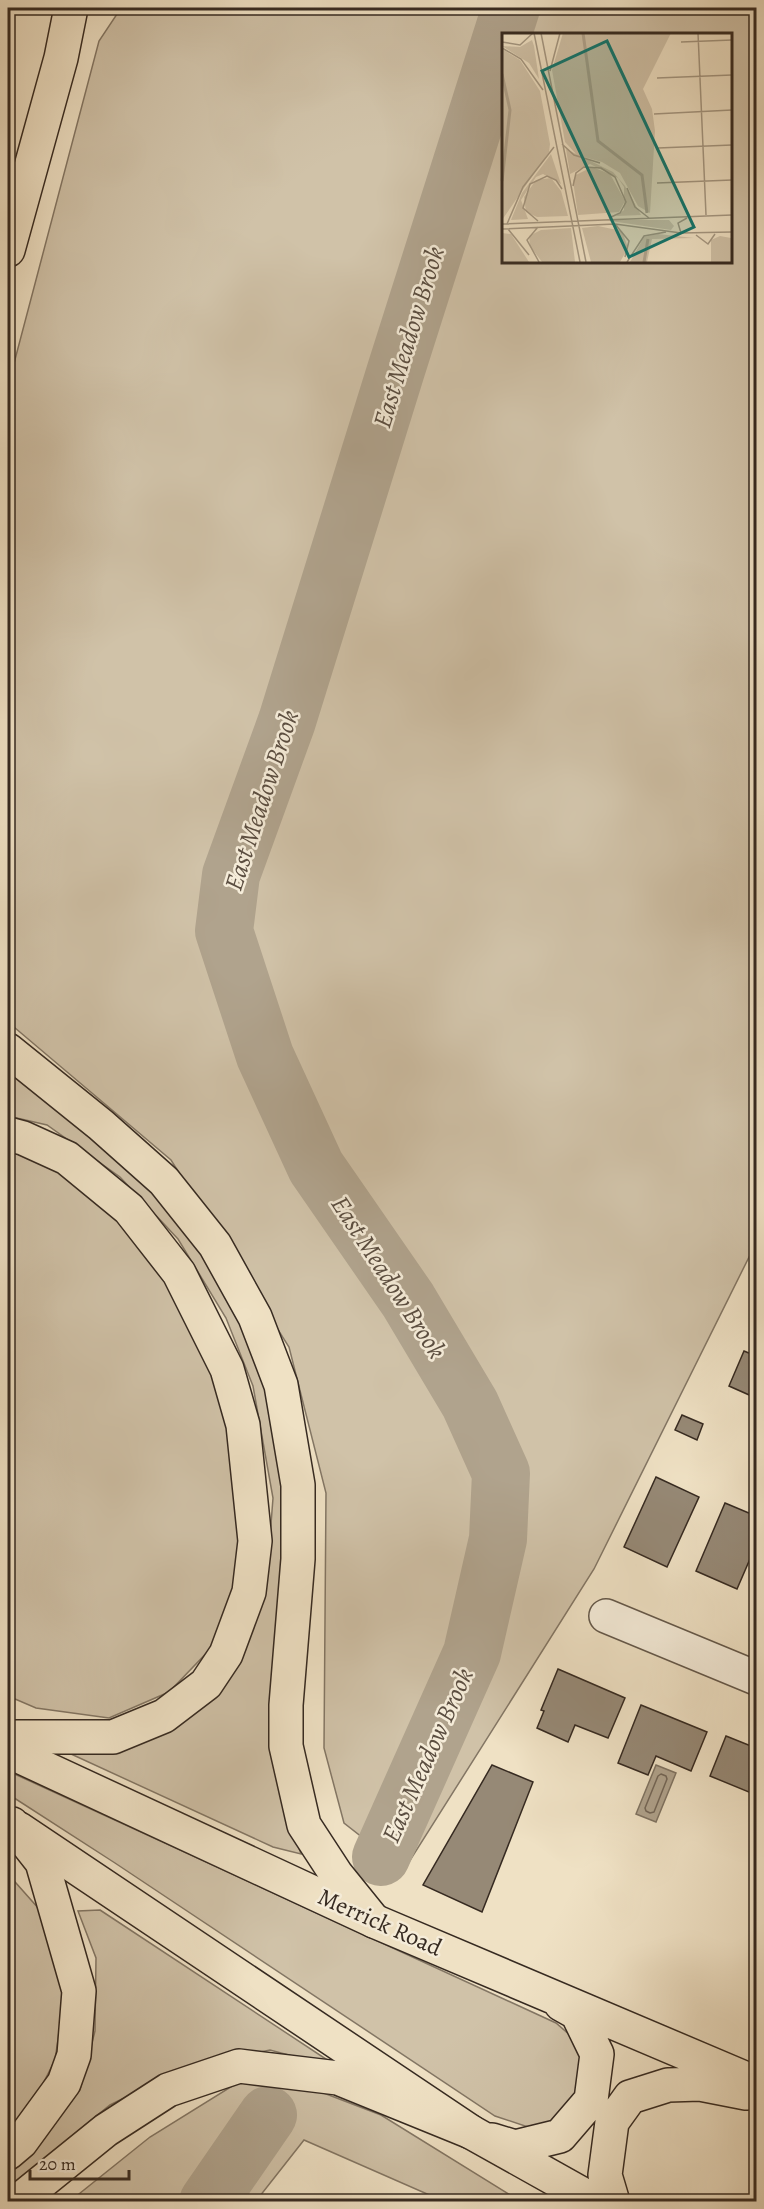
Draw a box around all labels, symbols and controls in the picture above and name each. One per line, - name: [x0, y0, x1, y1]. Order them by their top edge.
- inset map: [502, 33, 731, 262]
- water label: East Meadow Brook: [364, 242, 453, 432]
- water label: East Meadow Brook: [216, 705, 307, 895]
- water label: East Meadow Brook: [323, 1189, 454, 1366]
- water label: East Meadow Brook: [373, 1662, 482, 1848]
- street label: Merrick Road: [313, 1880, 447, 1964]
- scale bar: [30, 2143, 129, 2181]
- text: 20 m: [39, 2152, 76, 2176]

